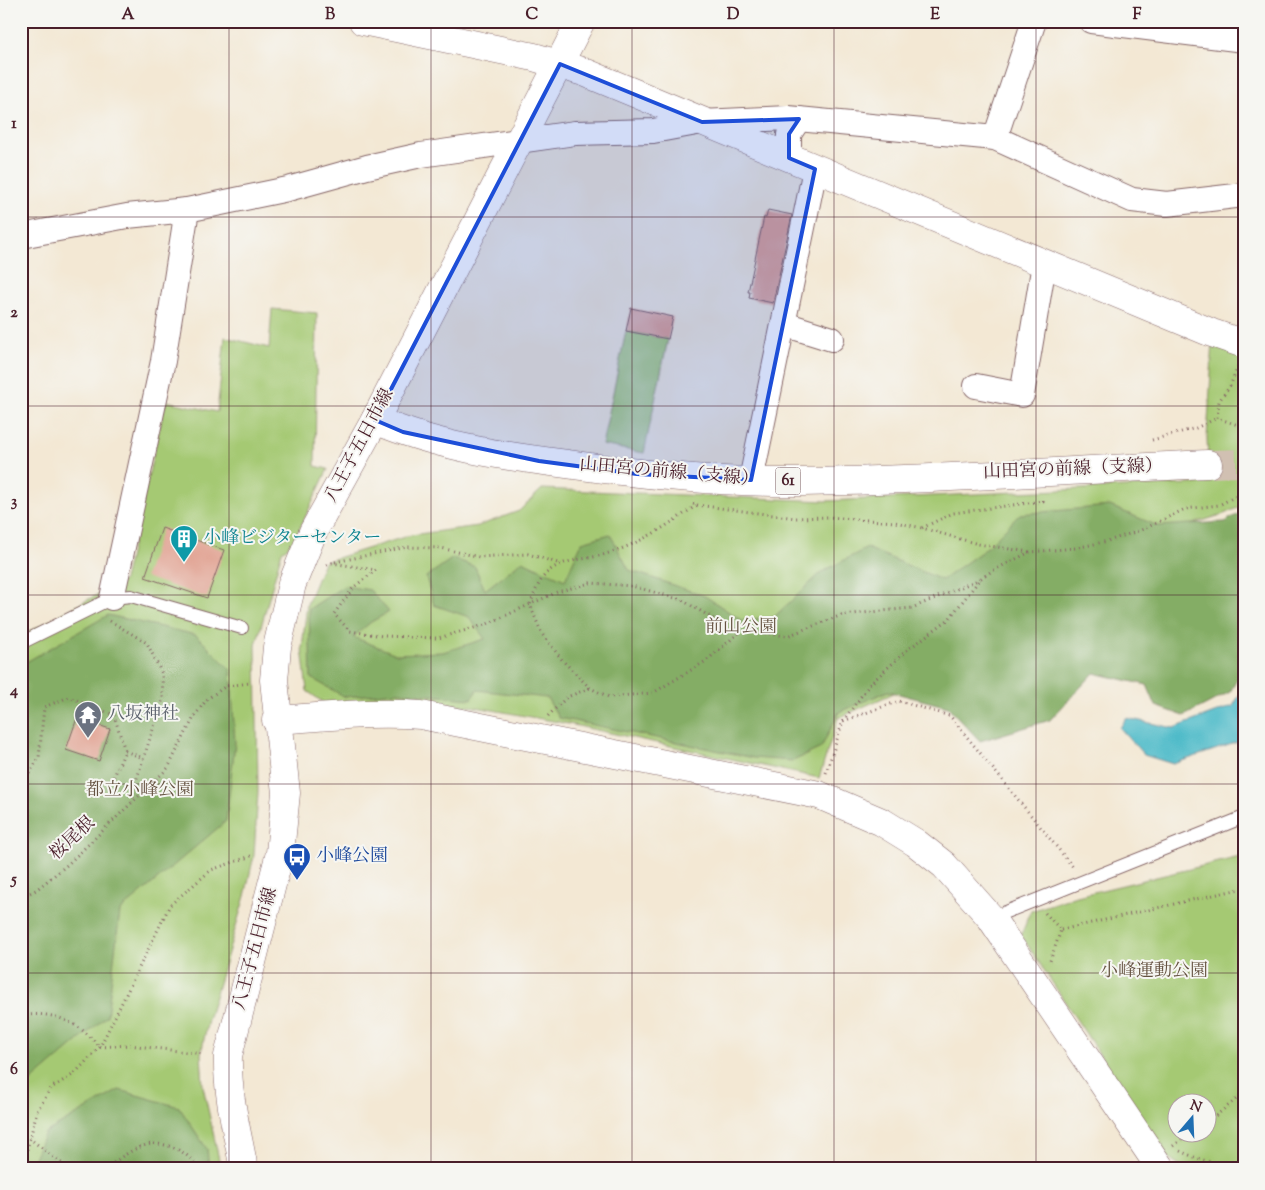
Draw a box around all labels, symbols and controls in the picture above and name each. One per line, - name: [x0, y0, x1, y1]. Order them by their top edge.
- text: A: [122, 4, 135, 27]
- text: B: [325, 4, 335, 27]
- text: C: [526, 4, 539, 27]
- text: D: [727, 4, 740, 27]
- text: E: [930, 4, 940, 27]
- text: F: [1133, 4, 1142, 27]
- text: 1: [11, 113, 17, 136]
- text: 2: [10, 302, 18, 325]
- street label: 八王子五日市線: [319, 384, 401, 508]
- street label: 山田宮の前線（支線）: [578, 452, 760, 494]
- street label: 山田宮の前線（支線）: [983, 454, 1163, 486]
- road number: 61: [776, 468, 800, 494]
- text: 3: [11, 491, 18, 514]
- building icon: 小峰ビジターセンター: [169, 524, 199, 563]
- place label: 小峰ビジターセンター: [203, 526, 381, 552]
- park label: 前山公園: [705, 615, 777, 641]
- text: 4: [9, 680, 18, 703]
- temple icon: 八坂神社: [73, 700, 103, 739]
- place label: 八坂神社: [107, 702, 179, 728]
- park label: 都立小峰公園: [86, 778, 194, 804]
- street label: 桜尾根: [44, 811, 102, 867]
- bus stop icon: 小峰公園: [282, 842, 312, 881]
- place label: 小峰公園: [316, 844, 388, 870]
- text: 5: [9, 869, 17, 892]
- street label: 八王子五日市線: [227, 885, 285, 1013]
- park label: 小峰運動公園: [1100, 959, 1208, 985]
- text: 6: [10, 1059, 18, 1082]
- north arrow: [1168, 1092, 1218, 1142]
- text: N: [1187, 1096, 1204, 1119]

